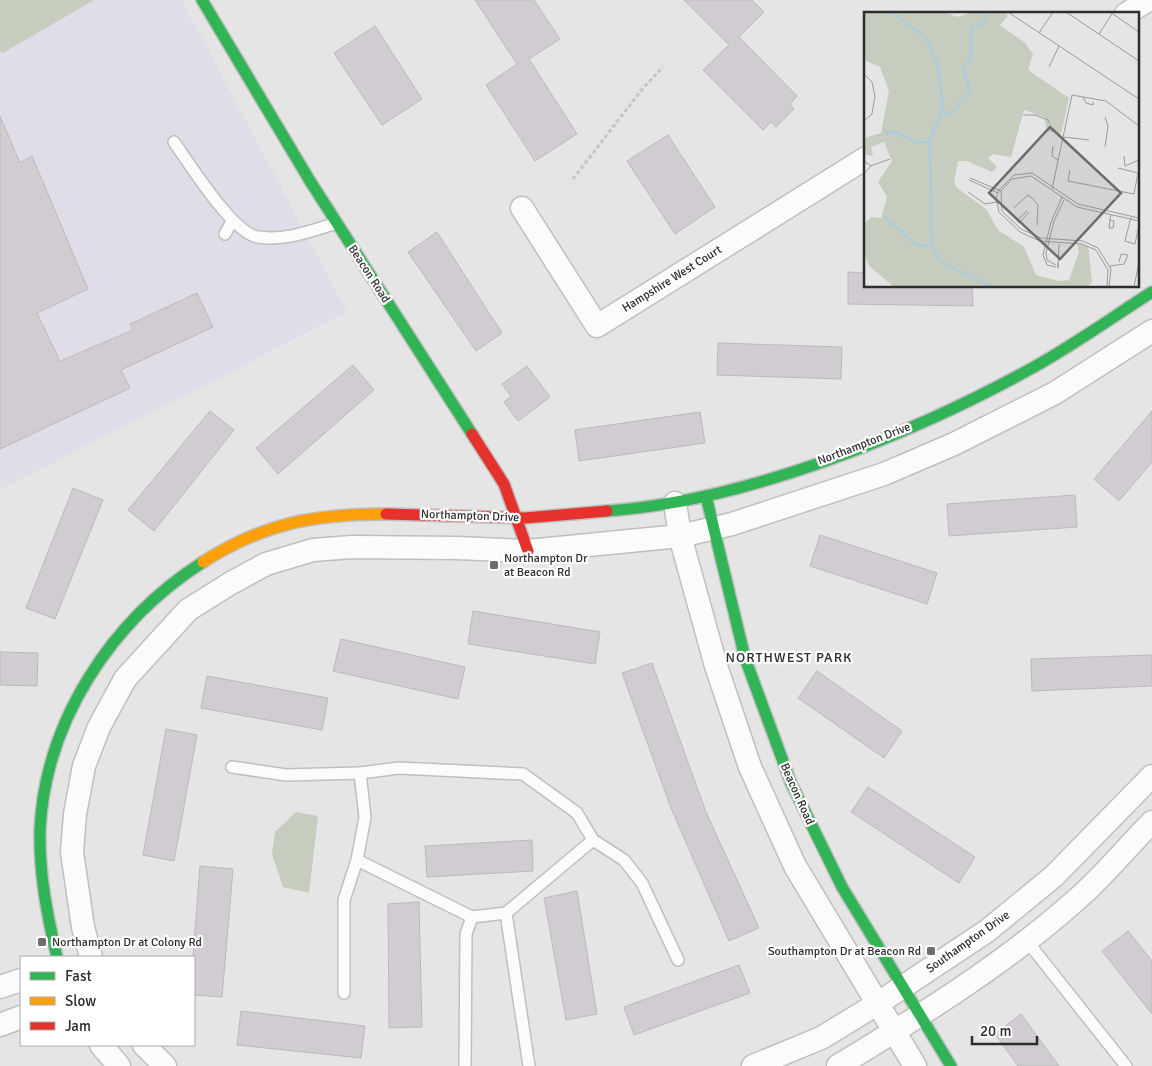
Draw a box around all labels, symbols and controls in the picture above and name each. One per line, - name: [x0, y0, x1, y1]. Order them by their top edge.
- inset map: [864, 12, 1140, 288]
- street label: Beacon Road: [345, 242, 393, 306]
- street label: Hampshire West Court: [619, 242, 725, 316]
- street label: Northampton Drive: [815, 419, 913, 469]
- street label: Northampton Drive: [421, 507, 519, 525]
- place label: Northampton Dr at Beacon Rd: [504, 551, 588, 580]
- marker: Northampton Dr at Beacon Rd: [488, 559, 500, 571]
- district label: NORTHWEST PARK: [726, 649, 852, 666]
- street label: Beacon Road: [777, 761, 817, 827]
- street label: Southampton Drive: [923, 908, 1013, 976]
- place label: Northampton Dr at Colony Rd: [52, 935, 202, 950]
- marker: Northampton Dr at Colony Rd: [36, 936, 48, 948]
- place label: Southampton Dr at Beacon Rd: [768, 944, 921, 959]
- marker: Southampton Dr at Beacon Rd: [925, 945, 937, 957]
- legend: [20, 956, 195, 1046]
- text: Fast: [65, 967, 92, 985]
- text: Slow: [65, 992, 96, 1010]
- scale bar: [972, 1014, 1037, 1046]
- text: Jam: [65, 1017, 91, 1035]
- text: 20 m: [980, 1022, 1011, 1040]

